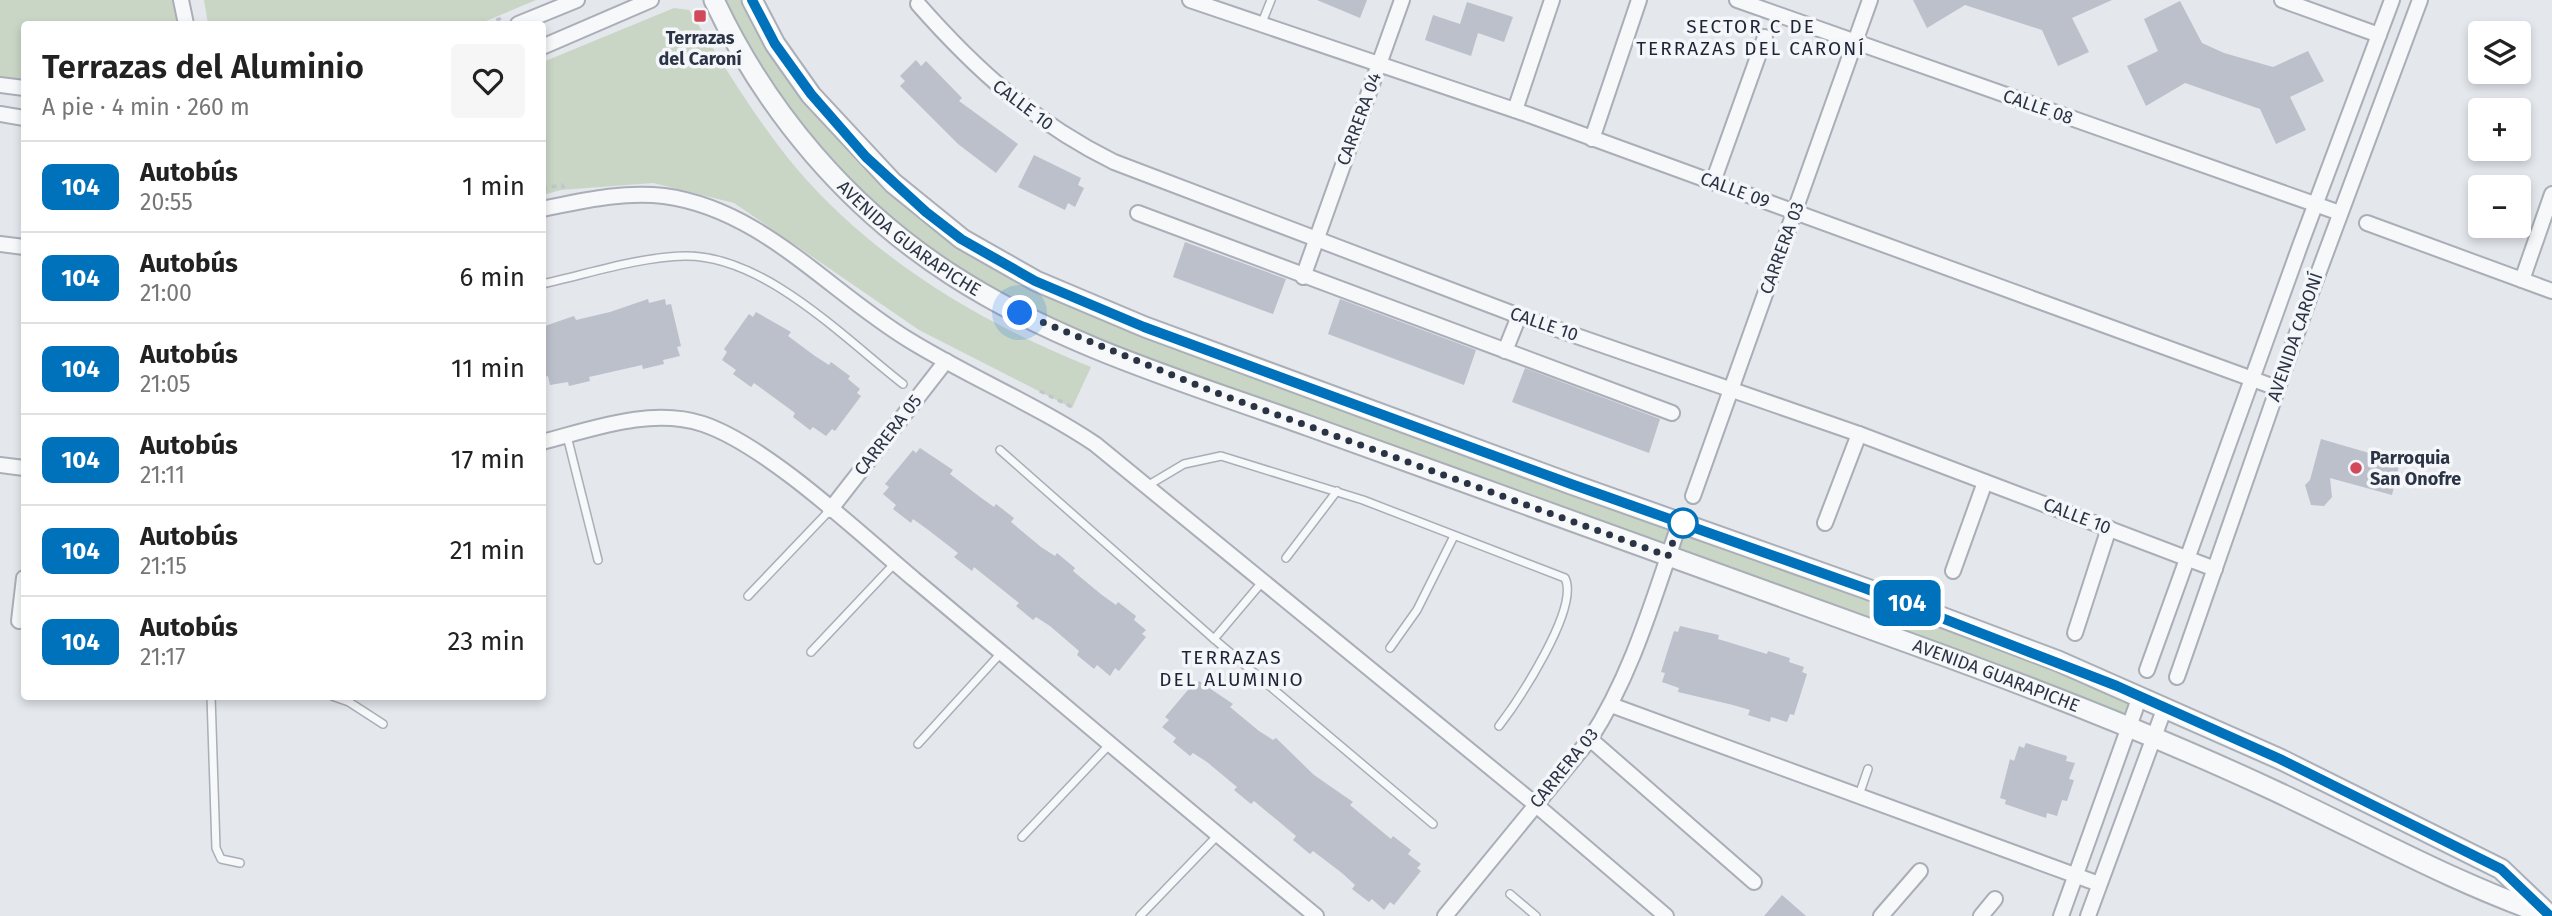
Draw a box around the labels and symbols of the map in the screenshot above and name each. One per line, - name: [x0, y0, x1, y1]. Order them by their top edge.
- marker: Terrazas del Caroní: [692, 8, 708, 24]
- district label: SECTOR C DE TERRAZAS DEL CARONÍ: [1636, 15, 1866, 60]
- place label: Terrazas del Caroní: [658, 27, 742, 70]
- street label: CARRERA 04: [1332, 69, 1386, 169]
- street label: CALLE 10: [988, 75, 1058, 135]
- street label: CALLE 08: [2000, 85, 2076, 129]
- street label: CALLE 09: [1697, 167, 1773, 213]
- street label: AVENIDA GUARAPICHE: [833, 176, 985, 301]
- street label: CARRERA 03: [1755, 199, 1809, 297]
- street label: AVENIDA CARONÍ: [2262, 269, 2327, 404]
- your location: [1002, 295, 1037, 330]
- street label: CALLE 10: [1507, 302, 1581, 346]
- street label: CARRERA 05: [850, 390, 926, 480]
- place label: Parroquia San Onofre: [2370, 447, 2461, 490]
- marker: Parroquia San Onofre: [2348, 460, 2364, 476]
- street label: CALLE 10: [2040, 493, 2114, 539]
- unlabelled marker: [1668, 508, 1698, 538]
- line badge: 104: [1867, 580, 1947, 626]
- street label: AVENIDA GUARAPICHE: [1910, 634, 2083, 717]
- district label: TERRAZAS DEL ALUMINIO: [1159, 646, 1305, 691]
- street label: CARRERA 03: [1525, 724, 1603, 812]

